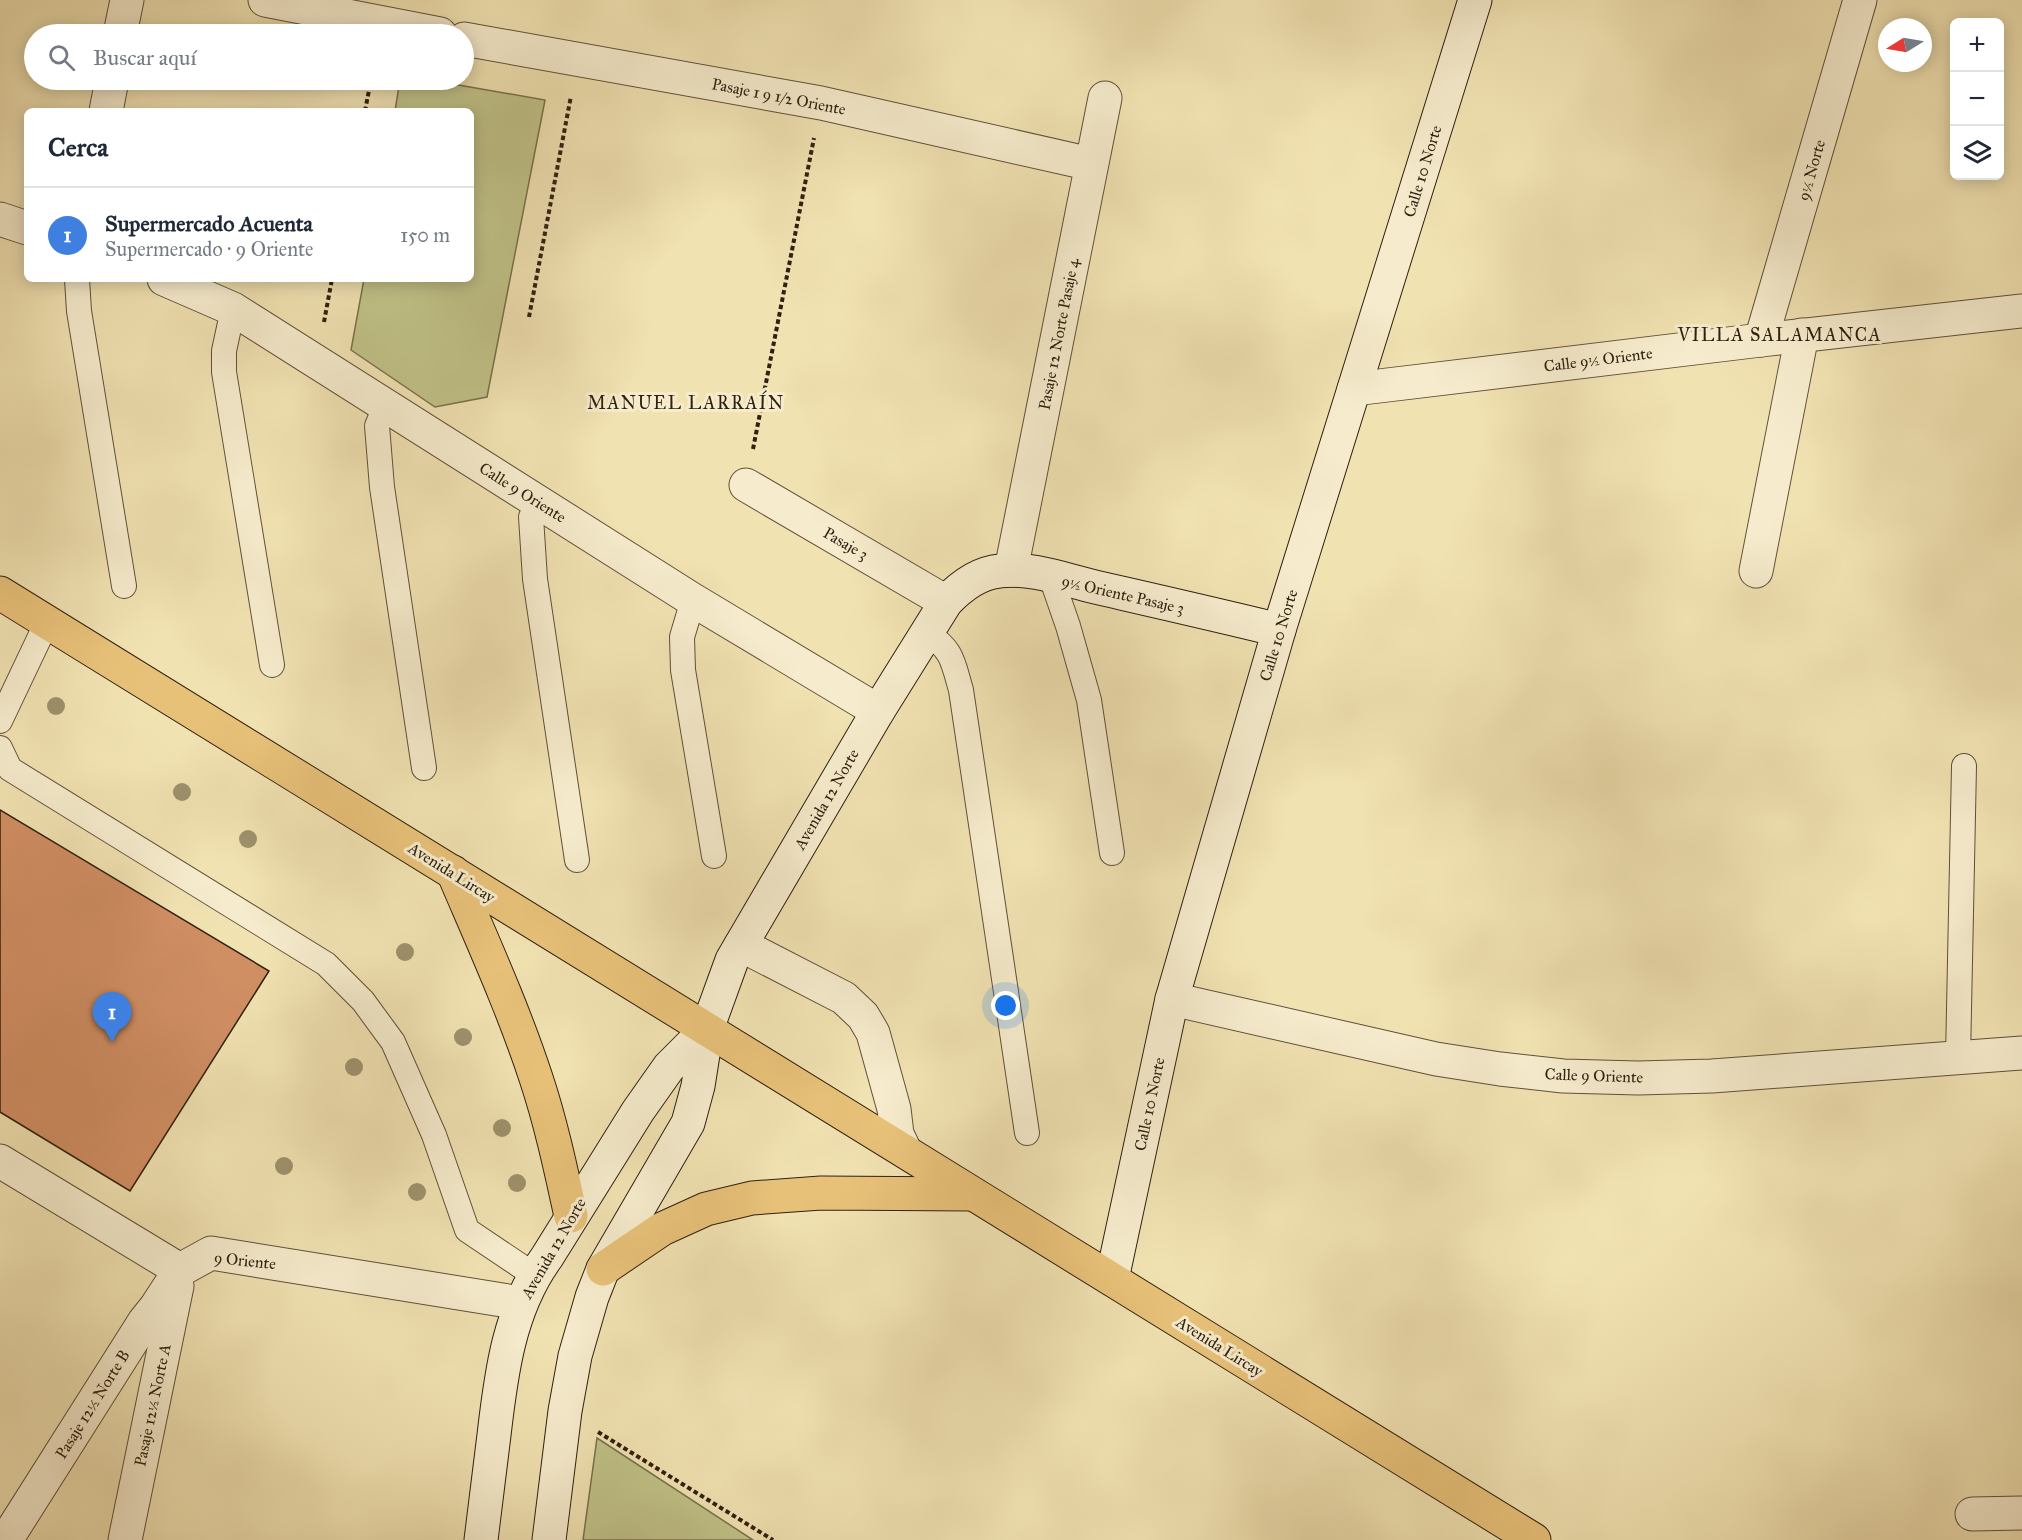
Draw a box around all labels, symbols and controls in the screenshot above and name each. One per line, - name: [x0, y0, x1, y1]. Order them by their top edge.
- north arrow: [1878, 18, 1932, 72]
- map controls: [1950, 18, 2004, 180]
- button: +: [1950, 18, 2004, 72]
- search box: [24, 24, 474, 90]
- icon: search: [45, 41, 78, 74]
- text: Buscar aquí: [93, 44, 196, 71]
- button: −: [1950, 72, 2004, 126]
- street label: Pasaje 1 9 1/2 Oriente: [710, 74, 848, 119]
- street label: Calle 10 Norte: [1399, 123, 1446, 219]
- button: layers: [1950, 126, 2004, 180]
- text: Cerca: [48, 131, 108, 163]
- street label: 9½ Norte: [1794, 137, 1829, 203]
- text: Supermercado Acuenta: [105, 210, 313, 237]
- text: 1: [64, 223, 71, 247]
- text: 150 m: [400, 223, 450, 247]
- text: Supermercado · 9 Oriente: [105, 237, 313, 261]
- street label: Pasaje 12 Norte Pasaje 4: [1034, 256, 1083, 412]
- district label: VILLA SALAMANCA: [1677, 324, 1882, 346]
- street label: Calle 9½ Oriente: [1543, 343, 1654, 376]
- district label: MANUEL LARRAÍN: [587, 390, 785, 414]
- street label: Calle 9 Oriente: [476, 458, 570, 527]
- street label: Pasaje 3: [820, 523, 872, 564]
- street label: 9½ Oriente Pasaje 3: [1060, 571, 1186, 618]
- street label: Calle 10 Norte: [1255, 587, 1302, 683]
- street label: Avenida 12 Norte: [789, 745, 863, 854]
- street label: Avenida Lircay: [404, 838, 499, 907]
- your location: [991, 991, 1020, 1020]
- pin: 1: [92, 992, 132, 1042]
- street label: Calle 10 Norte: [1130, 1055, 1169, 1153]
- street label: Calle 9 Oriente: [1544, 1064, 1644, 1087]
- street label: Avenida 12 Norte: [516, 1194, 590, 1303]
- street label: 9 Oriente: [213, 1248, 277, 1273]
- street label: Avenida Lircay: [1172, 1312, 1267, 1381]
- street label: Pasaje 12½ Norte A: [130, 1342, 175, 1468]
- street label: Pasaje 12½ Norte B: [51, 1346, 134, 1462]

